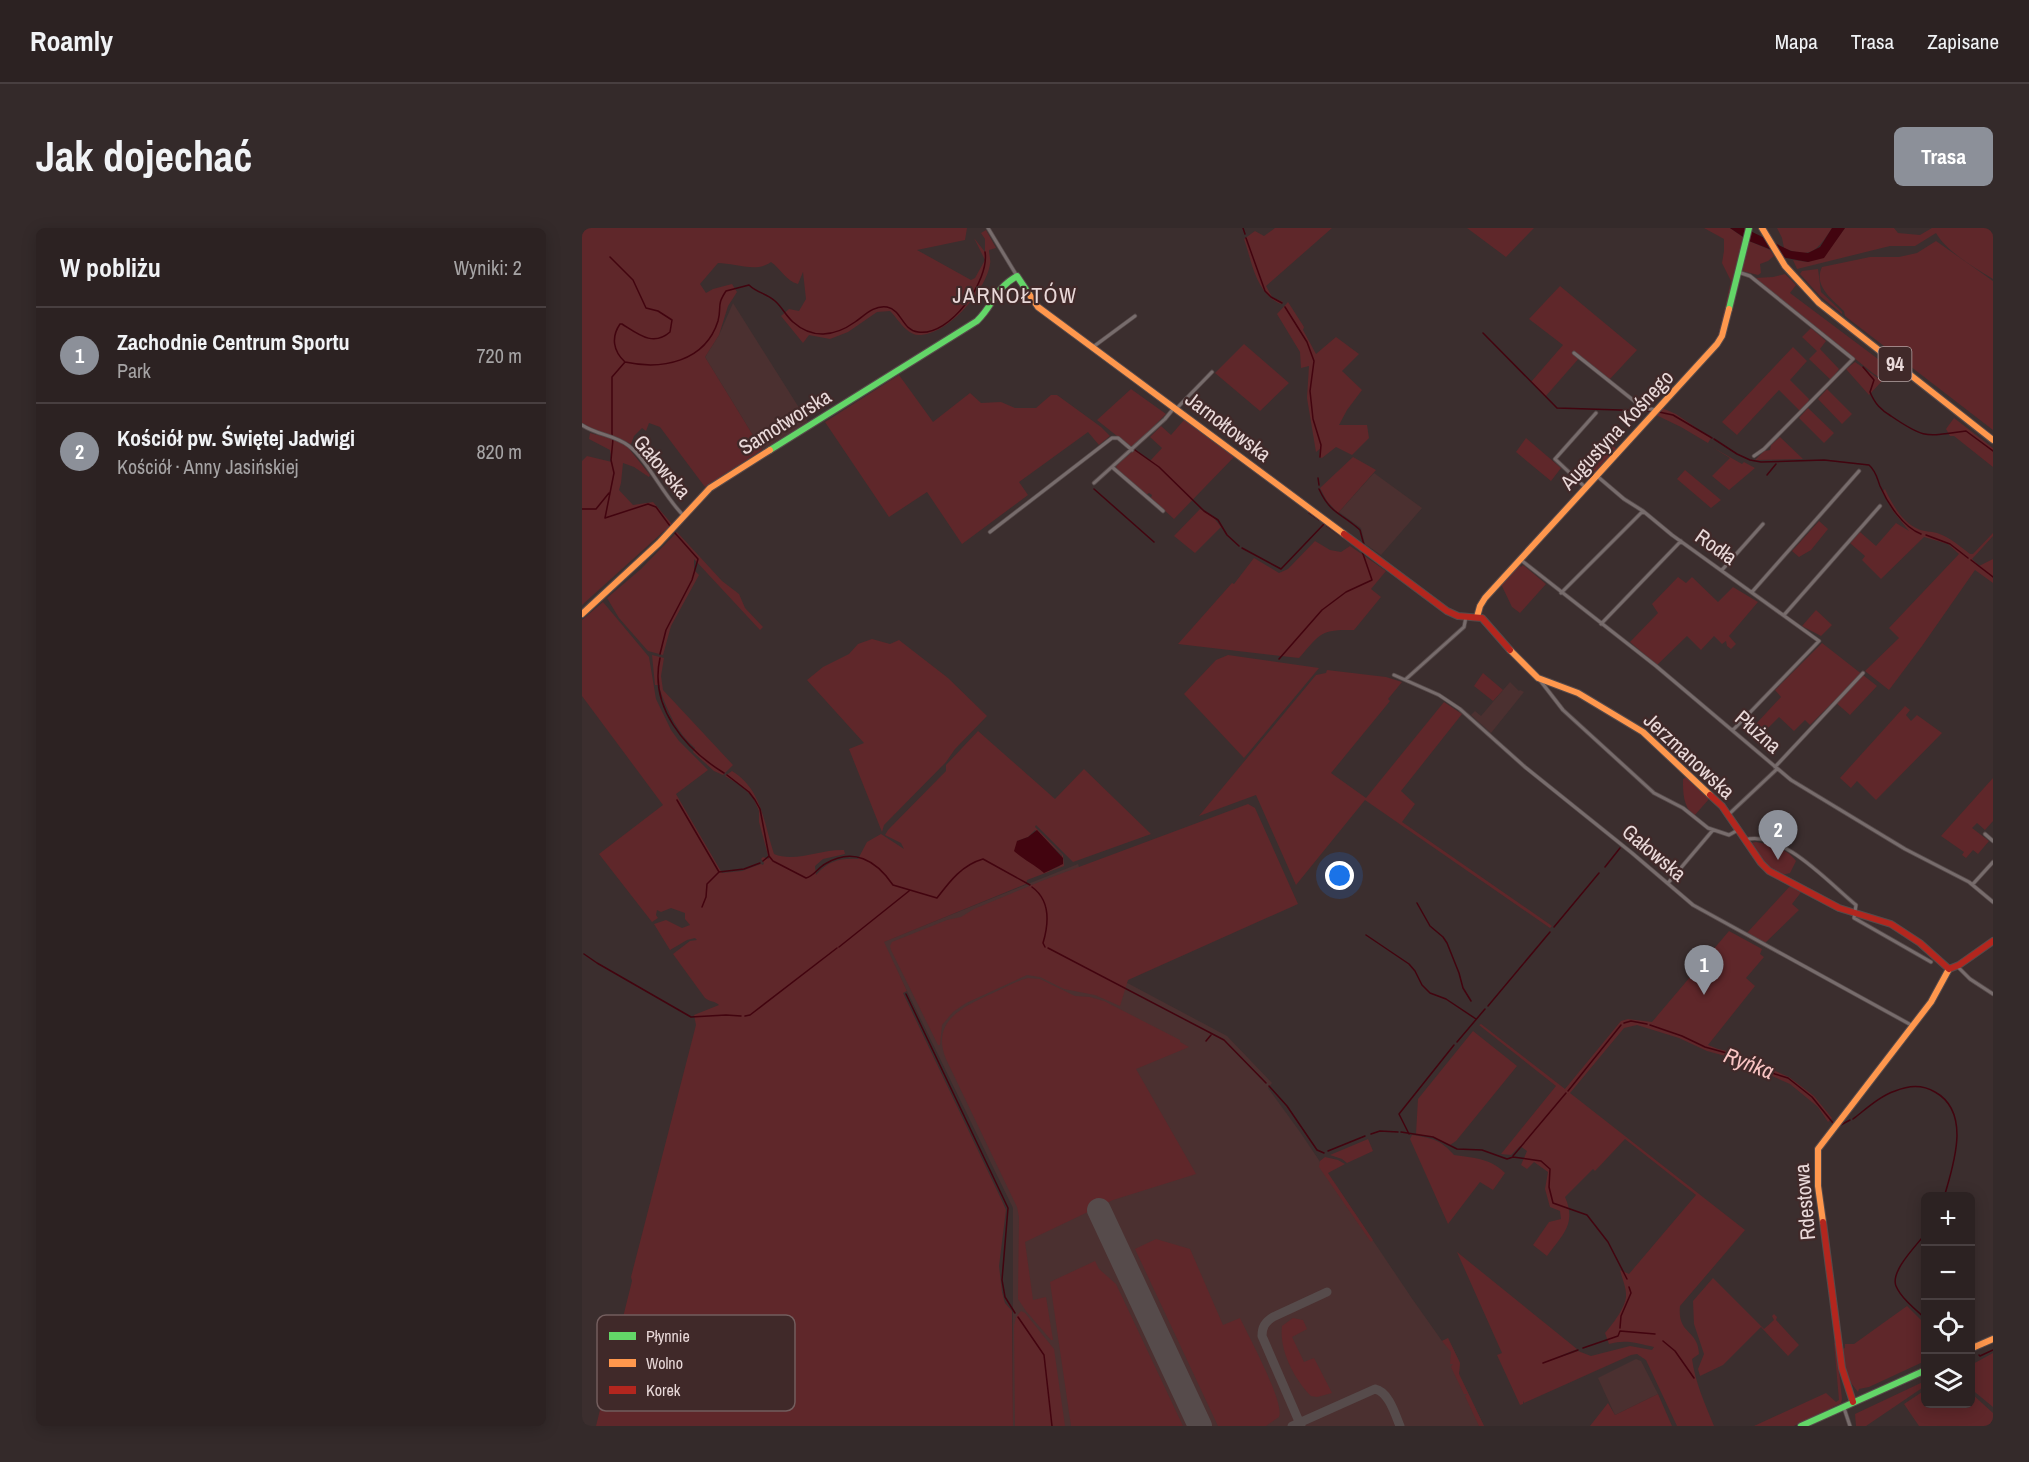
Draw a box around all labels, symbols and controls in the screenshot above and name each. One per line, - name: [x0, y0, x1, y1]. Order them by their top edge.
- text: Roamly: [30, 22, 113, 60]
- text: Mapa: [1775, 27, 1818, 56]
- text: Trasa: [1851, 27, 1894, 56]
- text: Zapisane: [1927, 27, 1999, 56]
- button: Trasa: [1894, 127, 1993, 186]
- text: Jak dojechać: [36, 128, 252, 184]
- text: W pobliżu: [60, 250, 161, 285]
- text: Wyniki: 2: [454, 254, 522, 281]
- district label: JARNOŁTÓW: [952, 280, 1078, 310]
- text: Zachodnie Centrum Sportu: [117, 327, 350, 357]
- text: 1: [75, 342, 84, 369]
- text: 720 m: [476, 342, 522, 369]
- road number: 94: [1878, 347, 1912, 381]
- text: Park: [117, 357, 151, 384]
- street label: Augustyna Kośnego: [1553, 363, 1680, 497]
- street label: Samotworska: [733, 381, 837, 462]
- street label: Jarnołtowska: [1179, 385, 1277, 469]
- text: Kościół pw. Świętej Jadwigi: [117, 423, 355, 453]
- street label: Gałowska: [627, 428, 698, 505]
- text: 2: [75, 438, 84, 465]
- text: 820 m: [476, 438, 522, 465]
- text: Kościół · Anny Jasińskiej: [117, 453, 298, 480]
- street label: Rodła: [1690, 522, 1743, 572]
- street label: Płużna: [1729, 703, 1788, 760]
- street label: Jerzmanowska: [1637, 706, 1742, 806]
- pin: 2: [1758, 810, 1798, 860]
- street label: Gałowska: [1616, 817, 1693, 888]
- your location: [1325, 861, 1354, 890]
- pin: 1: [1684, 946, 1724, 995]
- water label: Ryńka: [1720, 1040, 1778, 1086]
- street label: Rdestowa: [1787, 1162, 1822, 1241]
- map controls: [1921, 1192, 1975, 1408]
- button: +: [1921, 1192, 1975, 1246]
- button: −: [1921, 1246, 1975, 1300]
- button: locate: [1921, 1300, 1975, 1354]
- legend: [597, 1315, 795, 1411]
- text: Płynnie: [646, 1325, 690, 1347]
- text: Wolno: [646, 1352, 683, 1374]
- button: layers: [1921, 1354, 1975, 1408]
- text: Korek: [646, 1379, 681, 1401]

